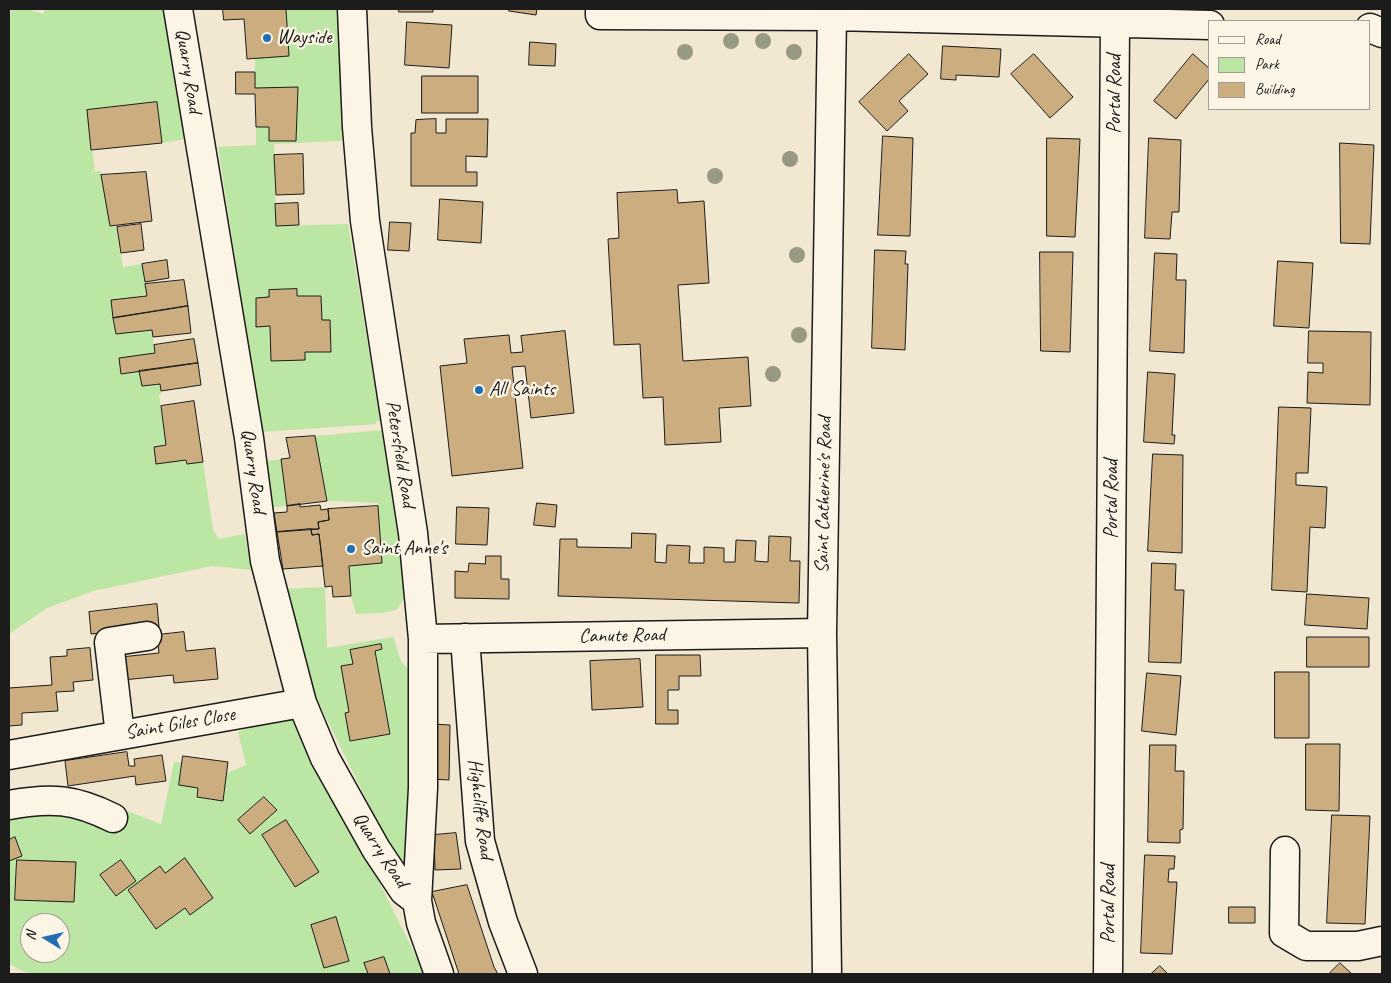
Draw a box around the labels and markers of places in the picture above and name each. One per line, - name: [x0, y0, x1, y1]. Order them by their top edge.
- place label: Wayside: [277, 26, 331, 50]
- marker: Wayside: [261, 32, 273, 44]
- place label: All Saints: [489, 378, 555, 402]
- marker: All Saints: [473, 384, 485, 396]
- place label: Saint Anne's: [361, 537, 447, 561]
- marker: Saint Anne's: [345, 543, 357, 555]

